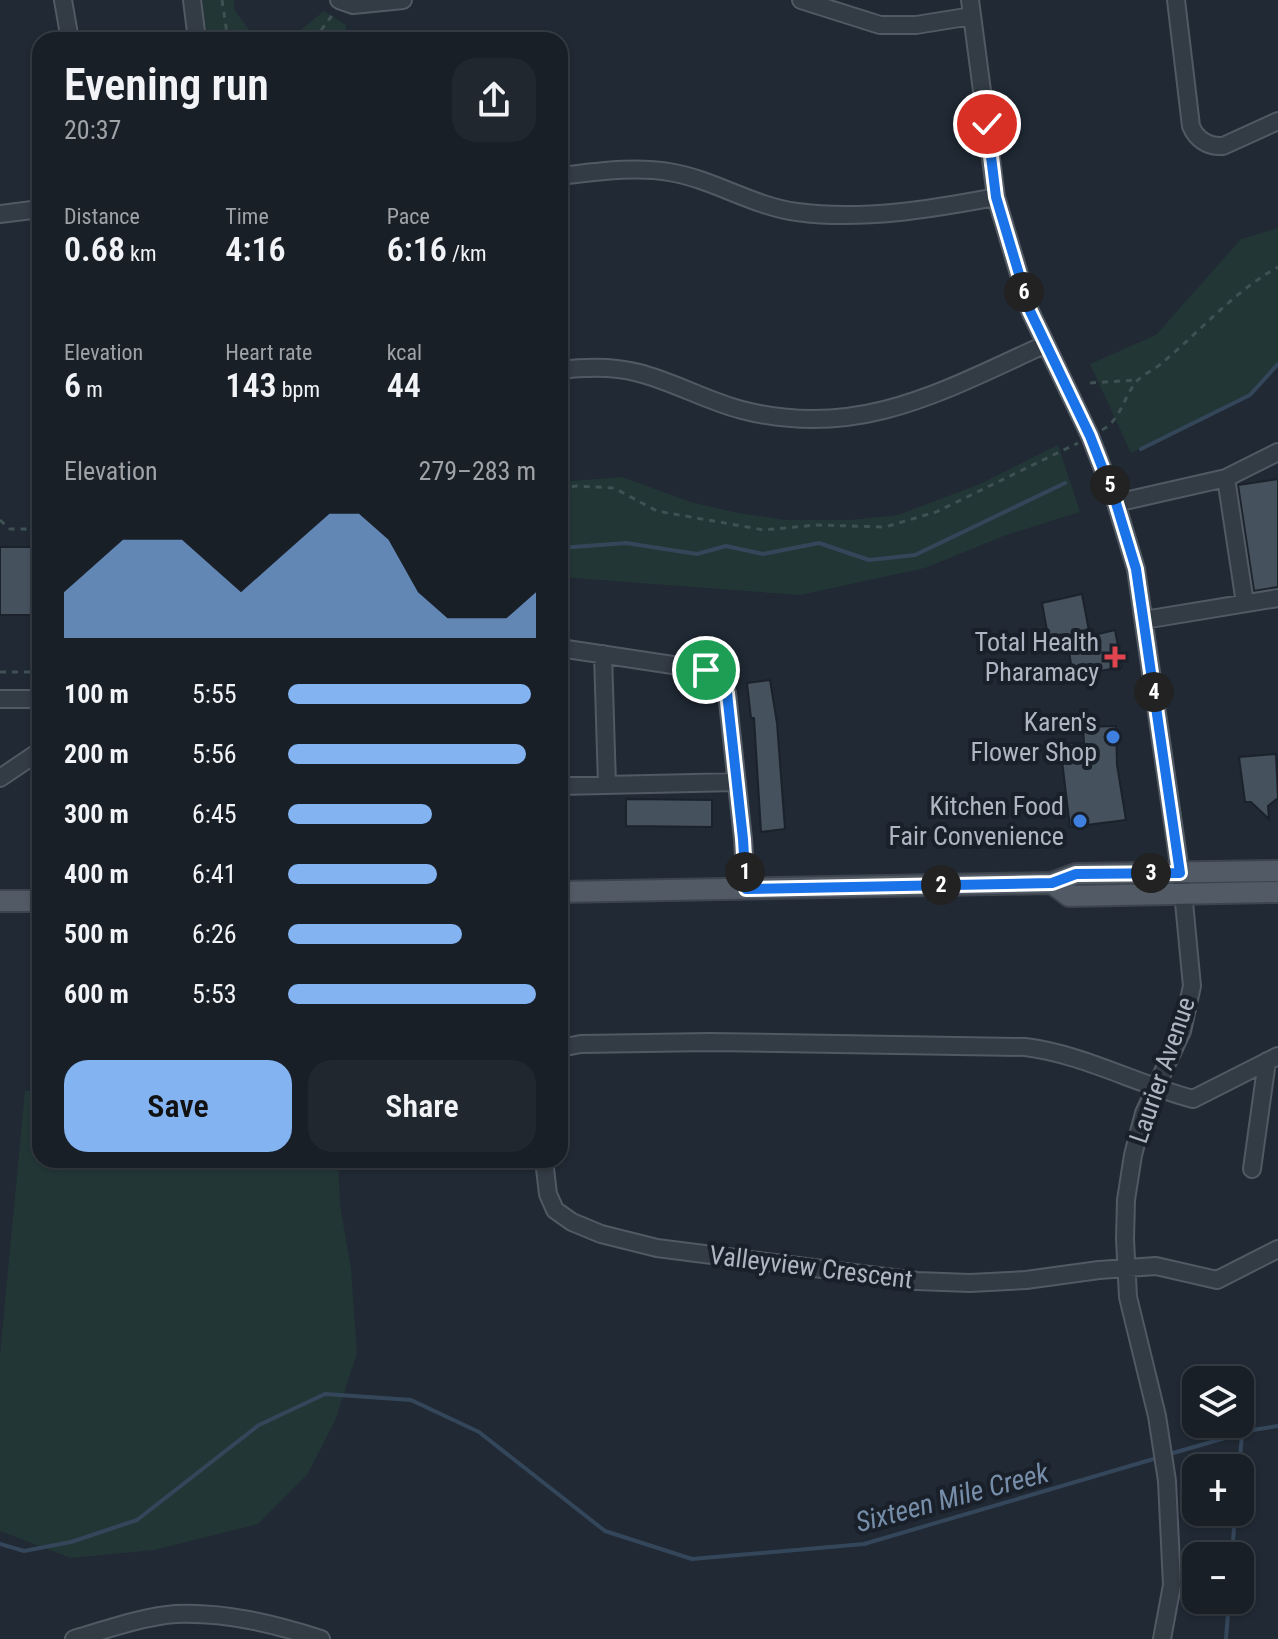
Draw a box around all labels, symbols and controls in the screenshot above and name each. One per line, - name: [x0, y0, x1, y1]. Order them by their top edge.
- button: share: [452, 58, 536, 142]
- text: Evening run: [64, 59, 269, 111]
- pin: [953, 90, 1021, 158]
- icon: check: [965, 102, 1009, 146]
- text: 20:37: [64, 115, 121, 145]
- text: Distance: [64, 204, 140, 229]
- text: Time: [225, 204, 269, 229]
- text: Pace: [387, 204, 430, 229]
- text: 0.68: [64, 229, 125, 269]
- text: 4:16: [225, 229, 286, 269]
- text: 6:16: [387, 229, 447, 269]
- text: km: [125, 241, 157, 266]
- text: /km: [447, 241, 487, 266]
- pin: 6: [1004, 272, 1044, 312]
- text: 6: [1018, 279, 1030, 304]
- text: Elevation: [64, 340, 143, 365]
- text: Heart rate: [225, 340, 312, 365]
- text: kcal: [387, 340, 422, 365]
- text: 6: [64, 365, 81, 405]
- text: 143: [225, 365, 277, 405]
- text: 44: [387, 365, 421, 405]
- text: m: [81, 377, 103, 402]
- text: bpm: [277, 377, 320, 402]
- text: Elevation: [64, 456, 158, 486]
- text: 279–283 m: [419, 456, 536, 486]
- pin: 5: [1090, 465, 1130, 505]
- text: 5: [1104, 472, 1116, 497]
- place label: Total Health Pharamacy: [975, 627, 1099, 687]
- pin: [672, 636, 740, 704]
- icon: arrive: [684, 648, 728, 692]
- marker: Total Health Pharamacy: [1106, 648, 1124, 666]
- pin: 4: [1134, 672, 1174, 712]
- text: 100 m: [64, 679, 129, 709]
- text: 5:55: [192, 679, 237, 709]
- text: 4: [1148, 679, 1160, 704]
- place label: Karen's Flower Shop: [971, 707, 1097, 767]
- marker: Karen's Flower Shop: [1104, 728, 1122, 746]
- text: 200 m: [64, 739, 129, 769]
- text: 5:56: [192, 739, 237, 769]
- place label: Kitchen Food Fair Convenience: [889, 791, 1064, 851]
- text: 300 m: [64, 799, 129, 829]
- text: 6:45: [192, 799, 237, 829]
- marker: Kitchen Food Fair Convenience: [1071, 812, 1089, 830]
- pin: 1: [725, 852, 765, 892]
- pin: 3: [1131, 853, 1171, 893]
- text: 400 m: [64, 859, 129, 889]
- text: 6:41: [192, 859, 237, 889]
- text: 1: [739, 859, 751, 884]
- text: 3: [1145, 860, 1157, 885]
- pin: 2: [921, 865, 961, 905]
- text: 2: [935, 872, 947, 897]
- text: 500 m: [64, 919, 129, 949]
- text: 6:26: [192, 919, 237, 949]
- text: 600 m: [64, 979, 129, 1009]
- text: 5:53: [192, 979, 237, 1009]
- street label: Laurier Avenue: [1123, 993, 1201, 1147]
- button: Save: [64, 1060, 292, 1152]
- button: Share: [308, 1060, 536, 1152]
- street label: Valleyview Crescent: [708, 1240, 914, 1294]
- map controls: [1182, 1366, 1254, 1614]
- button: layers: [1182, 1366, 1254, 1438]
- button: +: [1182, 1454, 1254, 1526]
- water label: Sixteen Mile Creek: [852, 1456, 1053, 1539]
- button: −: [1182, 1542, 1254, 1614]

